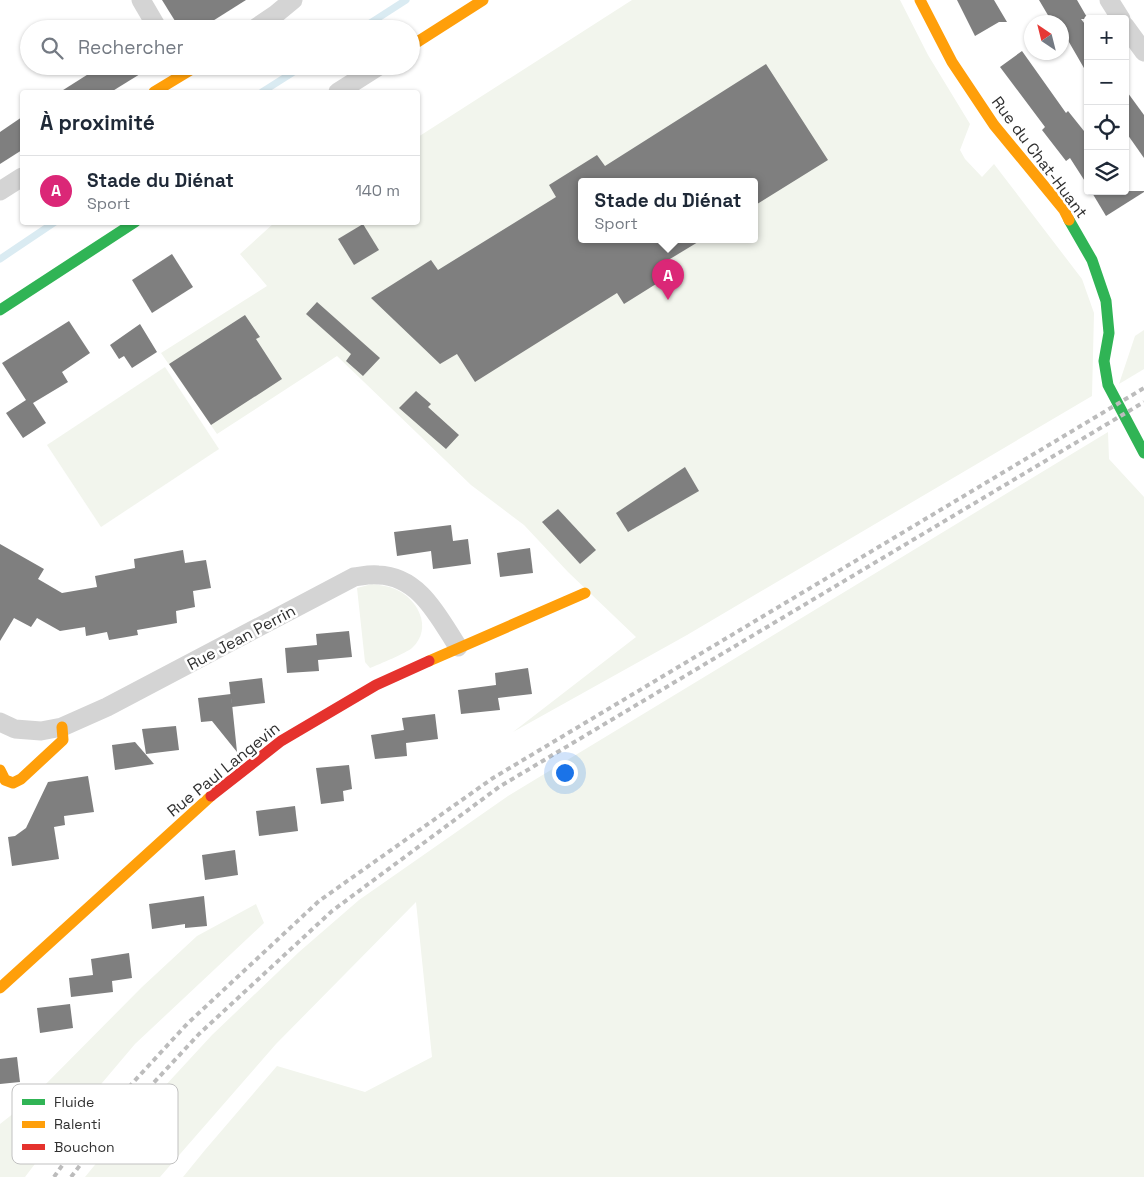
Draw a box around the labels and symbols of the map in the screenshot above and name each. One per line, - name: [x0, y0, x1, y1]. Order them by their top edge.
- north arrow: [1024, 15, 1069, 60]
- street label: Rue du Chat-Huant: [987, 92, 1092, 222]
- pin: A: [652, 259, 684, 300]
- street label: Rue Jean Perrin: [183, 600, 299, 675]
- street label: Rue Paul Langevin: [163, 717, 284, 821]
- your location: [552, 760, 578, 786]
- legend: [12, 1084, 178, 1164]
- text: Fluide: [54, 1093, 94, 1111]
- text: Ralenti: [54, 1115, 101, 1133]
- text: Bouchon: [54, 1138, 115, 1156]

